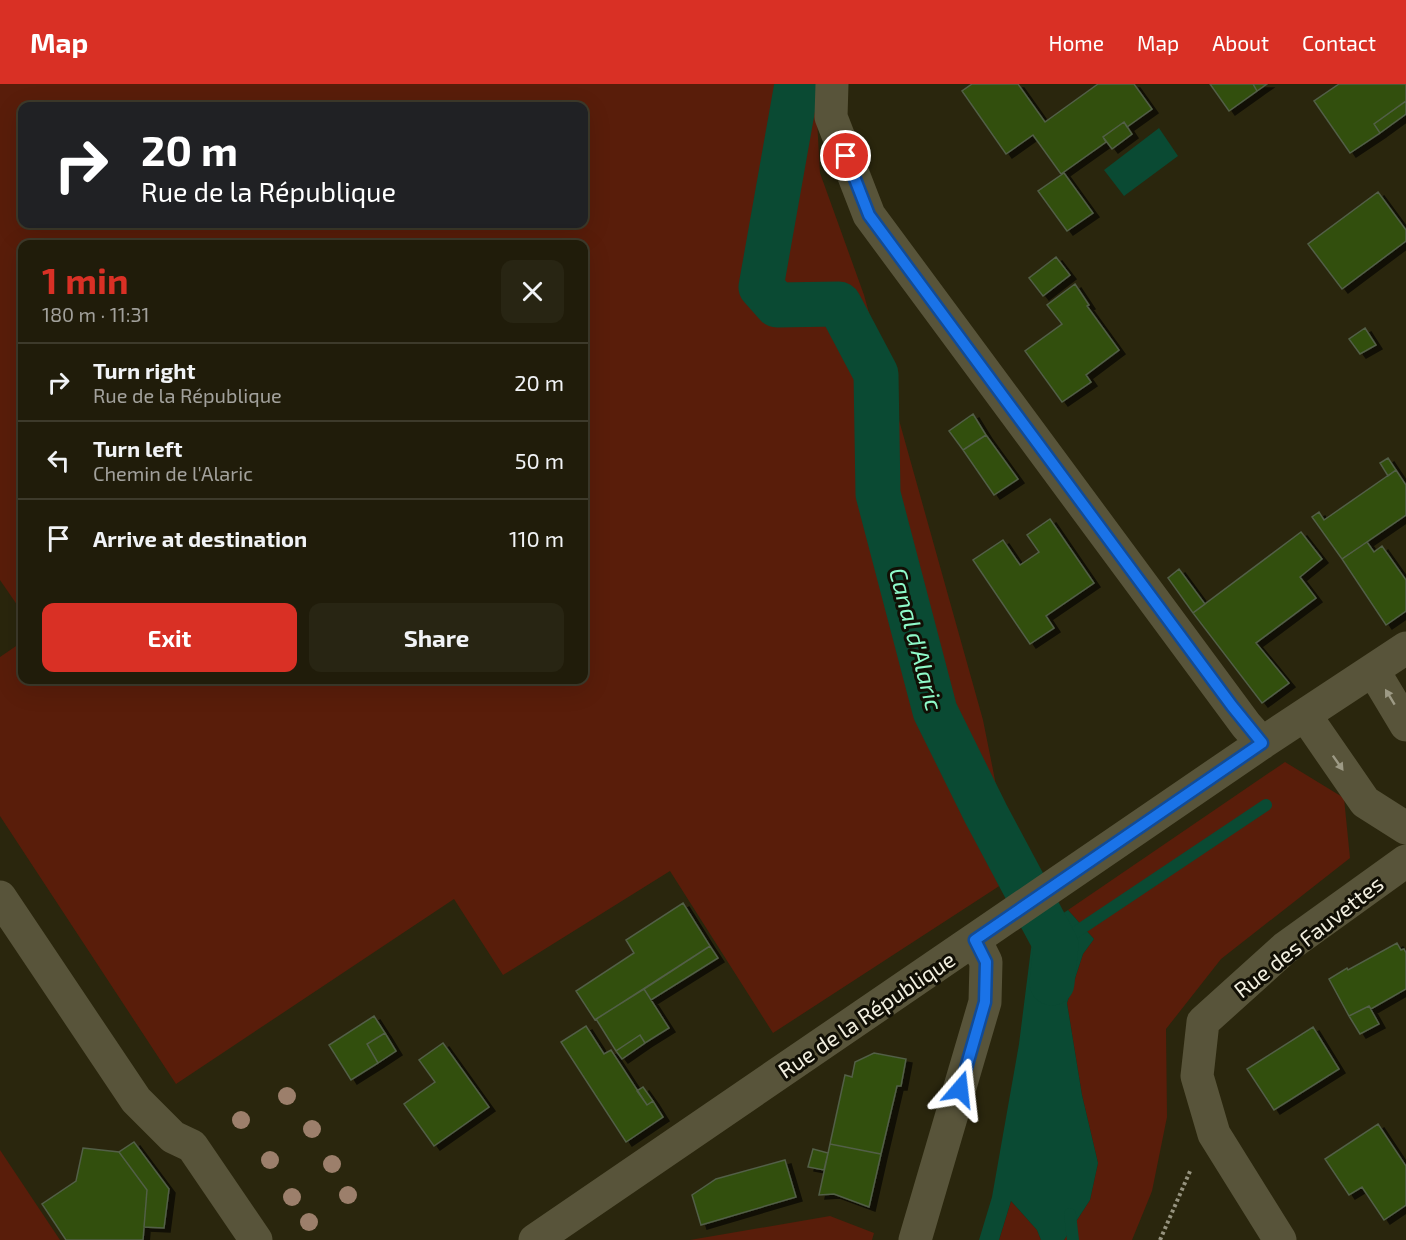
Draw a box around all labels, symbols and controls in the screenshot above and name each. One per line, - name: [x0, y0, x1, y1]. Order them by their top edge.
- text: Map: [30, 25, 88, 59]
- text: Home: [1048, 30, 1104, 55]
- text: Map: [1137, 30, 1179, 55]
- text: About: [1212, 30, 1269, 55]
- text: Contact: [1302, 30, 1376, 55]
- text: 20 m: [141, 124, 238, 174]
- icon: right: [42, 126, 120, 204]
- pin: [820, 130, 871, 181]
- icon: arrive: [829, 139, 862, 172]
- text: Rue de la République: [141, 175, 396, 207]
- text: 1 min: [42, 258, 129, 301]
- button: close: [501, 260, 564, 323]
- text: 180 m · 11:31: [42, 302, 150, 326]
- text: Turn right: [93, 357, 195, 383]
- icon: right: [42, 366, 75, 399]
- text: 20 m: [514, 369, 564, 395]
- text: Rue de la République: [93, 383, 282, 407]
- text: Turn left: [93, 435, 182, 461]
- icon: left: [42, 444, 75, 477]
- text: 50 m: [515, 447, 564, 473]
- text: Chemin de l'Alaric: [93, 461, 253, 485]
- icon: arrive: [42, 522, 75, 555]
- text: Arrive at destination: [93, 525, 307, 551]
- text: 110 m: [509, 525, 564, 551]
- water label: Canal d'Alaric: [884, 564, 950, 714]
- button: Exit: [42, 603, 297, 672]
- button: Share: [309, 603, 564, 672]
- one-way arrow: [1384, 689, 1395, 705]
- one-way arrow: [1332, 755, 1343, 771]
- street label: Rue des Fauvettes: [1228, 870, 1388, 1002]
- street label: Rue de la République: [773, 945, 959, 1083]
- position arrow: [928, 1057, 992, 1121]

